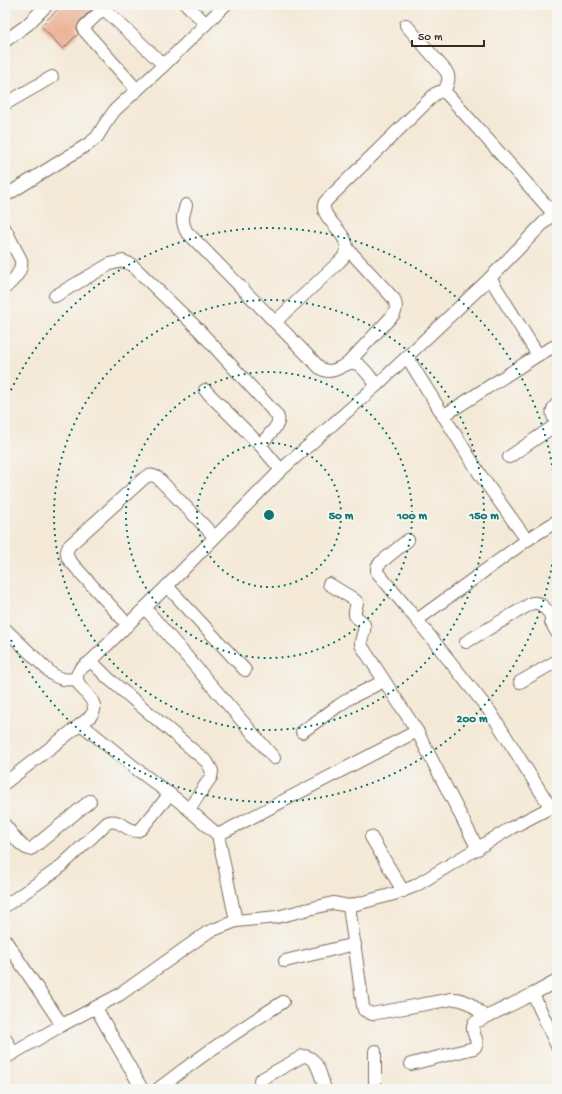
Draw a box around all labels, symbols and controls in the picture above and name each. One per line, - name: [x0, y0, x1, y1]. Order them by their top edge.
- scale bar: [412, 22, 484, 48]
- text: 50 m: [418, 31, 443, 45]
- centre of rings: [262, 508, 276, 522]
- text: 50 m: [329, 510, 354, 524]
- text: 100 m: [396, 510, 427, 524]
- text: 150 m: [468, 510, 499, 524]
- text: 200 m: [457, 713, 488, 727]

